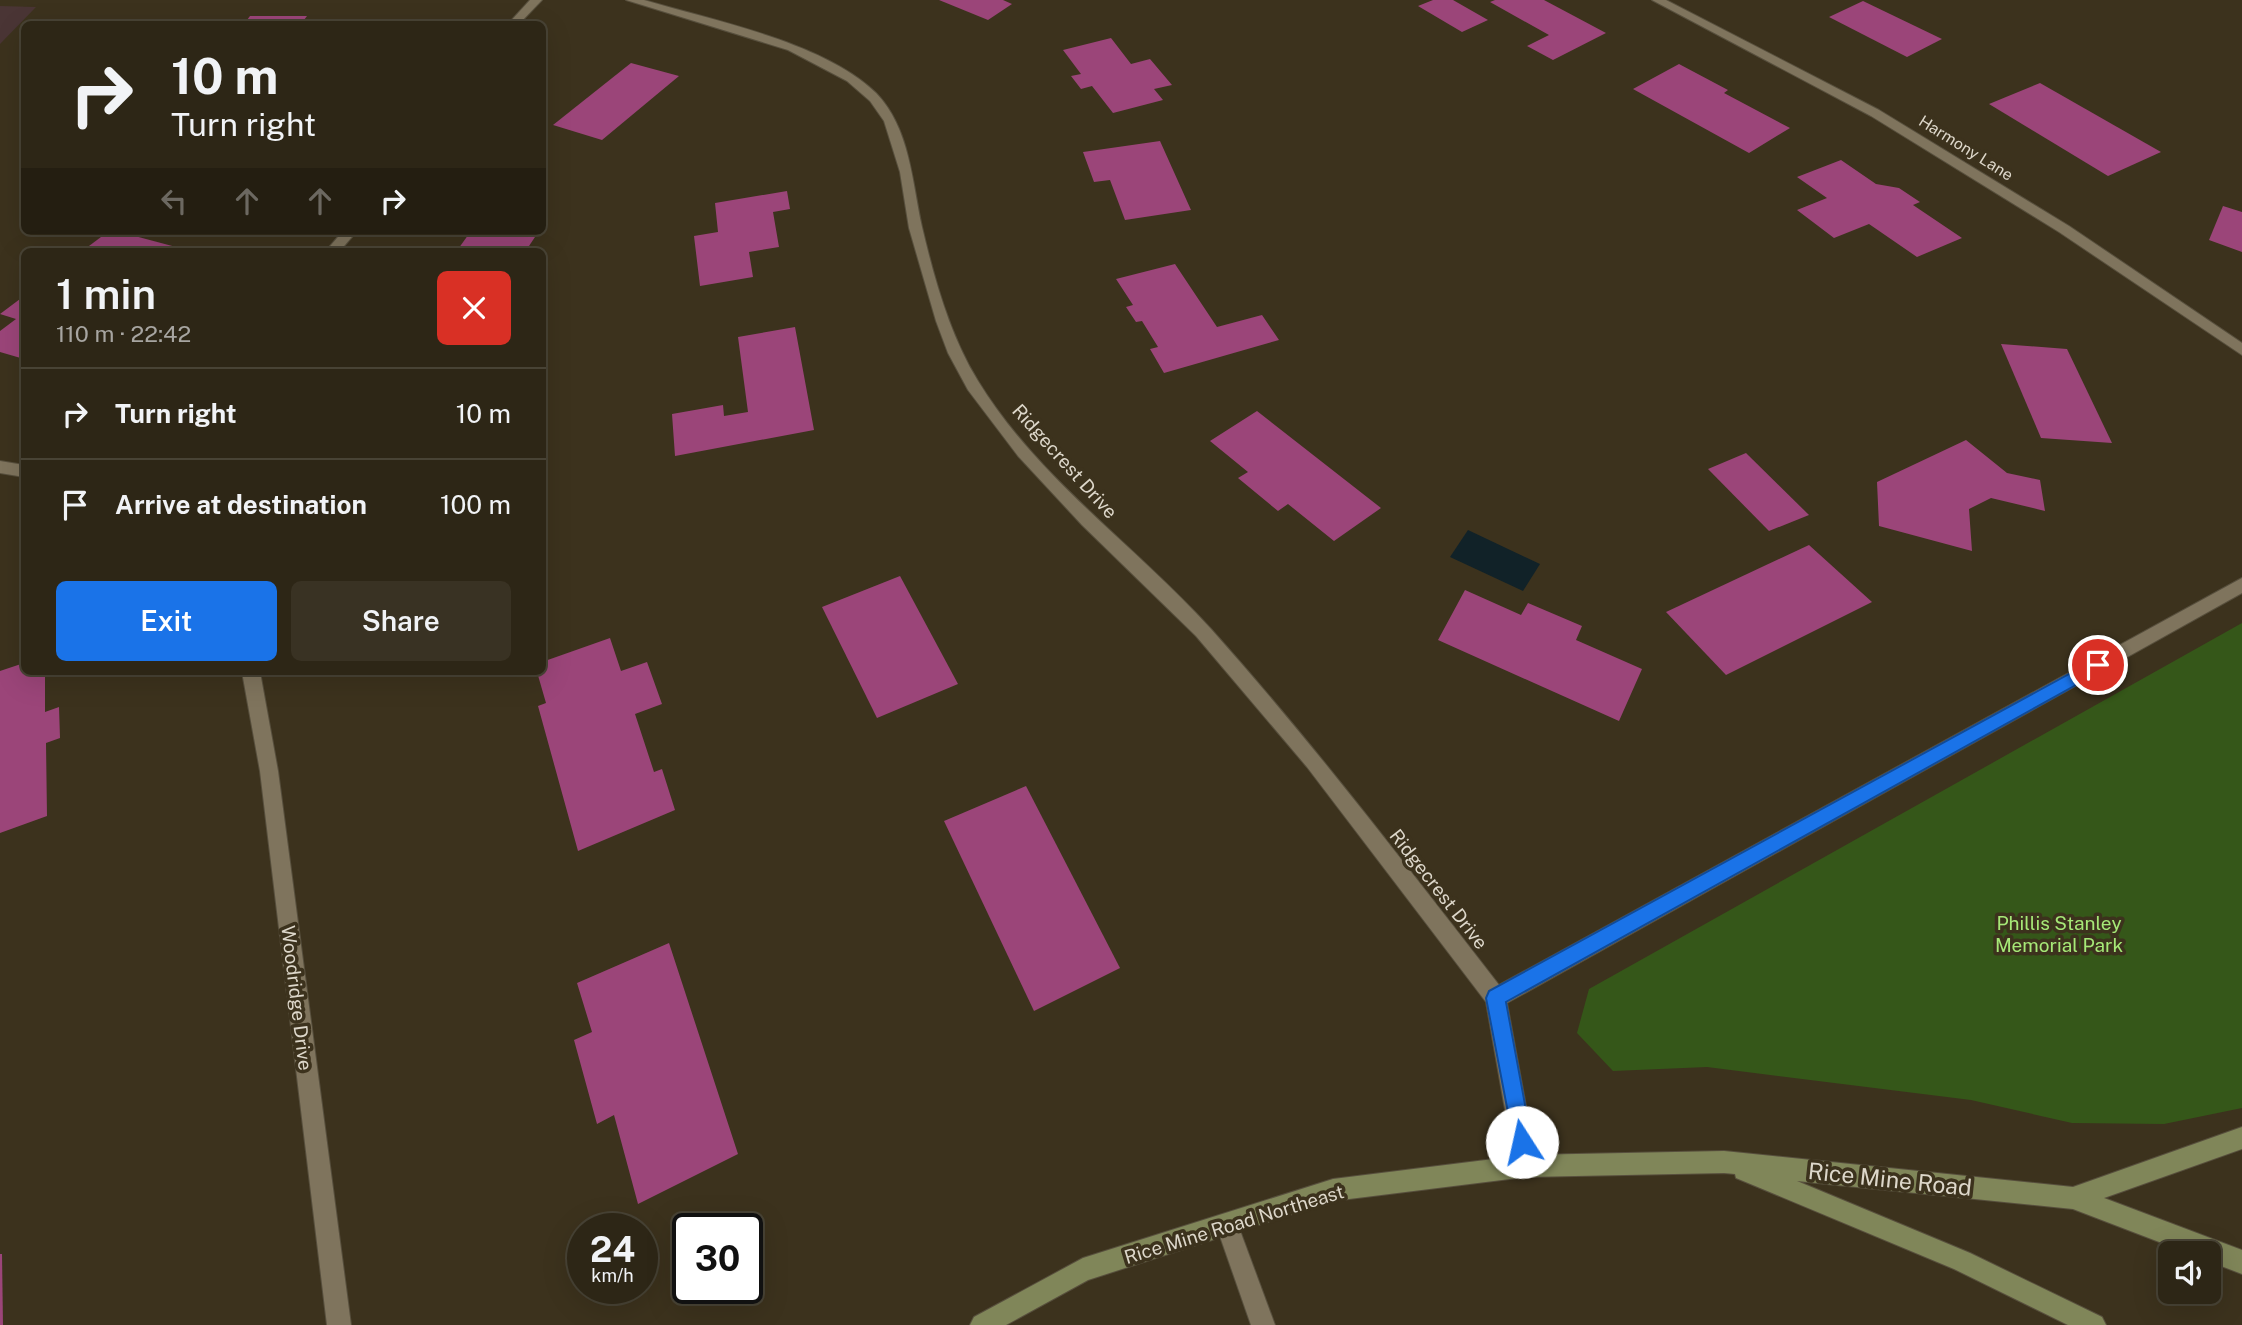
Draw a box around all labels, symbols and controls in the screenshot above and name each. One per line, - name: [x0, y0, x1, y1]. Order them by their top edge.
- text: 10 m: [171, 47, 278, 105]
- icon: right: [56, 49, 147, 140]
- text: Turn right: [171, 106, 316, 143]
- street label: Harmony Lane: [1915, 111, 2017, 185]
- icon: left: [155, 182, 193, 220]
- icon: ahead: [228, 182, 266, 220]
- icon: ahead: [301, 182, 339, 220]
- icon: right: [374, 182, 412, 220]
- text: 1 min: [56, 269, 156, 318]
- button: close: [437, 271, 511, 345]
- text: 110 m · 22:42: [56, 320, 191, 347]
- icon: right: [56, 395, 94, 433]
- text: Turn right: [115, 398, 237, 429]
- text: 10 m: [456, 398, 511, 429]
- street label: Ridgecrest Drive: [1008, 399, 1122, 523]
- icon: arrive: [56, 486, 94, 524]
- text: Arrive at destination: [115, 489, 367, 520]
- text: 100 m: [440, 489, 511, 520]
- button: Exit: [56, 581, 277, 661]
- button: Share: [291, 581, 511, 661]
- pin: [2068, 635, 2128, 695]
- icon: arrive: [2079, 646, 2117, 684]
- street label: Ridgecrest Drive: [1385, 825, 1493, 953]
- park label: Phillis Stanley Memorial Park: [1995, 912, 2123, 956]
- street label: Woodridge Drive: [277, 924, 317, 1072]
- position arrow: [1485, 1105, 1559, 1179]
- street label: Rice Mine Road: [1807, 1157, 1973, 1201]
- street label: Rice Mine Road Northeast: [1121, 1180, 1347, 1268]
- speed limit sign: 30: [672, 1213, 763, 1304]
- text: 24: [590, 1229, 635, 1270]
- map controls: [2158, 1241, 2221, 1304]
- button: sound: [2158, 1241, 2221, 1304]
- text: km/h: [591, 1265, 634, 1286]

